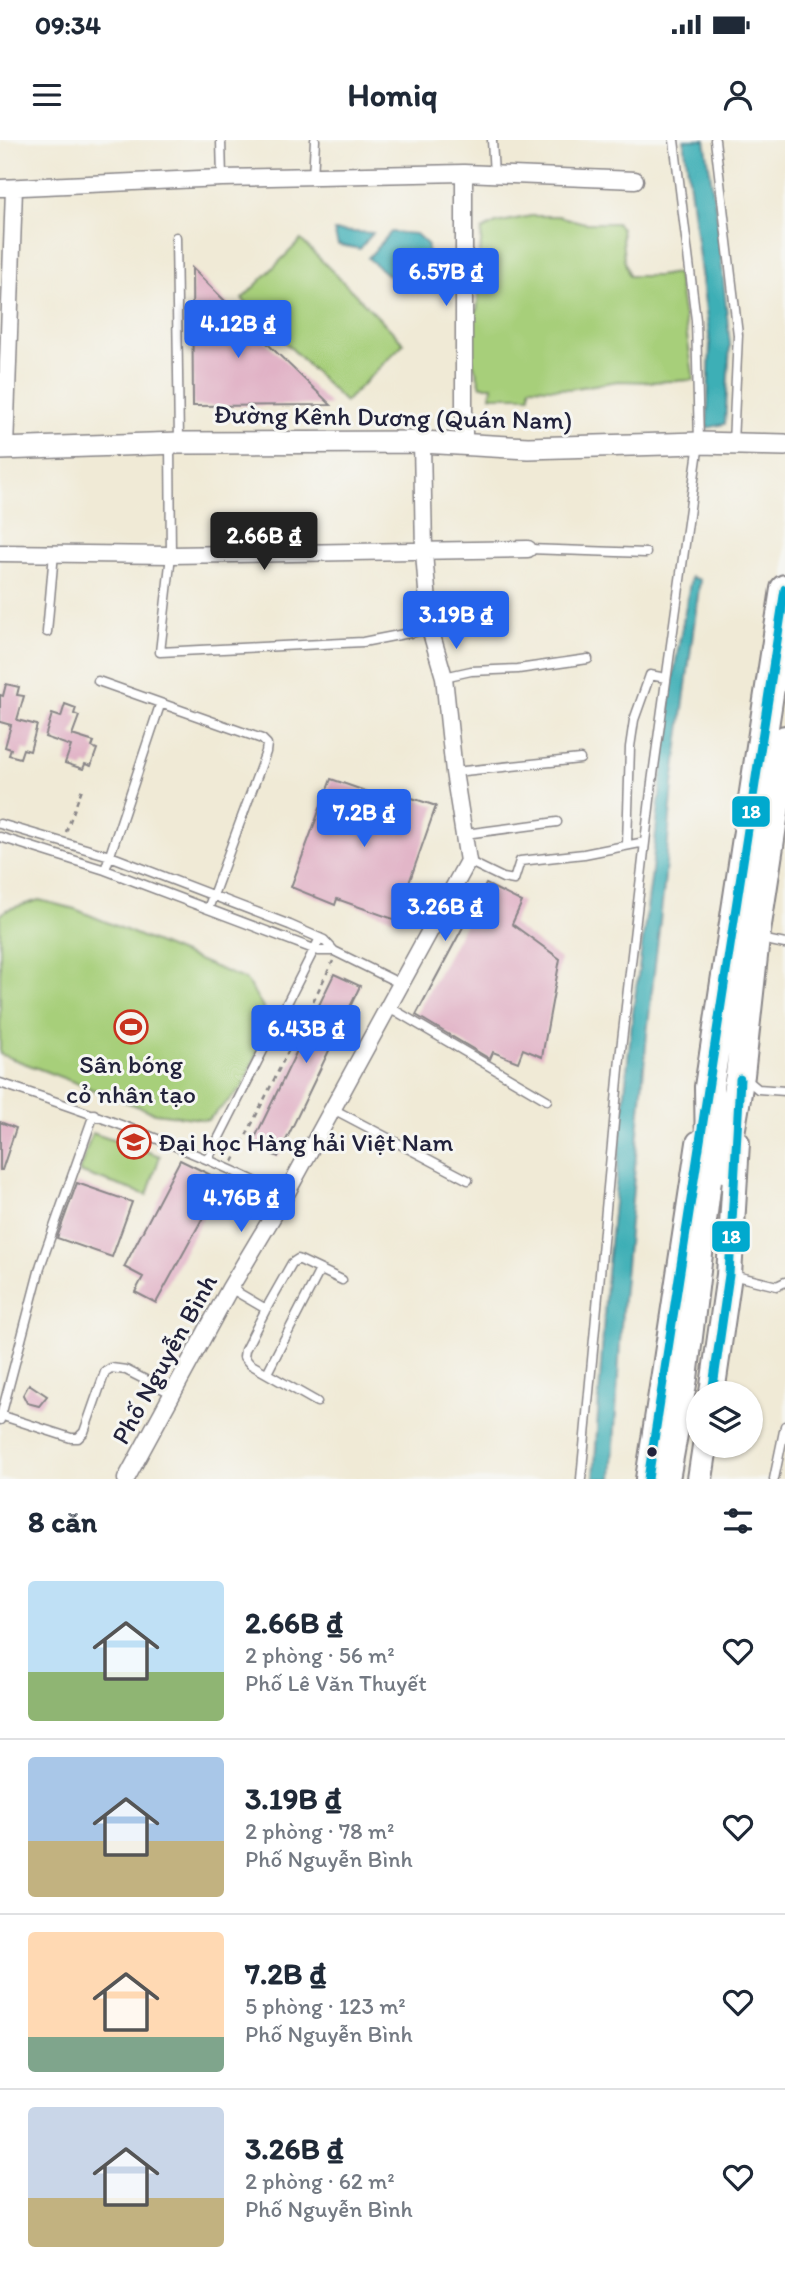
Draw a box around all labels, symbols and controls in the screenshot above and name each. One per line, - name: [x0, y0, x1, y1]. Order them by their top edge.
- text: 09:34: [35, 9, 101, 41]
- icon: menu: [28, 76, 66, 114]
- text: Homiq: [348, 76, 437, 114]
- icon: person: [719, 76, 757, 114]
- pin: 6.57B ₫: [381, 248, 511, 308]
- text: 6.57B ₫: [409, 257, 483, 285]
- pin: 4.12B ₫: [173, 300, 303, 360]
- text: 4.12B ₫: [200, 309, 276, 337]
- street label: Đường Kênh Dương (Quán Nam): [213, 398, 573, 436]
- pin: 2.66B ₫: [199, 512, 329, 572]
- text: 2.66B ₫: [226, 521, 302, 549]
- pin: 3.19B ₫: [391, 592, 521, 651]
- text: 3.19B ₫: [419, 600, 493, 628]
- pin: 7.2B ₫: [307, 790, 421, 849]
- line badge: 18: [731, 795, 771, 828]
- text: 7.2B ₫: [333, 798, 395, 826]
- text: 18: [741, 800, 761, 823]
- pin: 3.26B ₫: [380, 884, 510, 943]
- text: 3.26B ₫: [407, 892, 483, 920]
- pin: 6.43B ₫: [241, 1006, 371, 1065]
- sports icon: Sân bóng cỏ nhân tạo: [112, 1008, 150, 1046]
- text: 6.43B ₫: [267, 1014, 345, 1042]
- place label: Sân bóng cỏ nhân tạo: [66, 1048, 196, 1110]
- school or university icon: Đại học Hàng hải Việt Nam: [115, 1123, 153, 1161]
- place label: Đại học Hàng hải Việt Nam: [158, 1126, 454, 1158]
- pin: 4.76B ₫: [176, 1174, 306, 1234]
- text: 4.76B ₫: [203, 1183, 279, 1211]
- line badge: 18: [711, 1220, 751, 1253]
- text: 18: [721, 1225, 741, 1248]
- street label: Phố Nguyễn Bình: [104, 1268, 224, 1450]
- map controls: [686, 1381, 763, 1458]
- button: layers: [686, 1381, 763, 1458]
- unlabelled marker: [645, 1445, 659, 1459]
- icon: filters: [719, 1502, 757, 1540]
- text: 8 căn: [28, 1503, 97, 1540]
- text: 2.66B ₫: [245, 1604, 343, 1641]
- icon: home: [84, 1609, 168, 1693]
- icon: heart: [719, 1632, 757, 1670]
- text: 2 phòng · 56 m²: [245, 1641, 395, 1669]
- text: Phố Lê Văn Thuyết: [245, 1669, 427, 1697]
- text: 3.19B ₫: [245, 1780, 341, 1817]
- icon: home: [84, 1785, 168, 1869]
- icon: heart: [719, 1808, 757, 1846]
- text: 2 phòng · 78 m²: [245, 1817, 394, 1845]
- text: Phố Nguyễn Bình: [245, 1845, 413, 1873]
- text: 7.2B ₫: [245, 1955, 326, 1992]
- icon: home: [84, 1960, 168, 2044]
- icon: heart: [719, 1983, 757, 2021]
- text: 5 phòng · 123 m²: [245, 1992, 406, 2020]
- text: Phố Nguyễn Bình: [245, 2020, 413, 2048]
- text: 3.26B ₫: [245, 2130, 344, 2167]
- icon: home: [84, 2135, 168, 2219]
- icon: heart: [719, 2158, 757, 2196]
- text: 2 phòng · 62 m²: [245, 2167, 395, 2195]
- text: Phố Nguyễn Bình: [245, 2195, 413, 2223]

